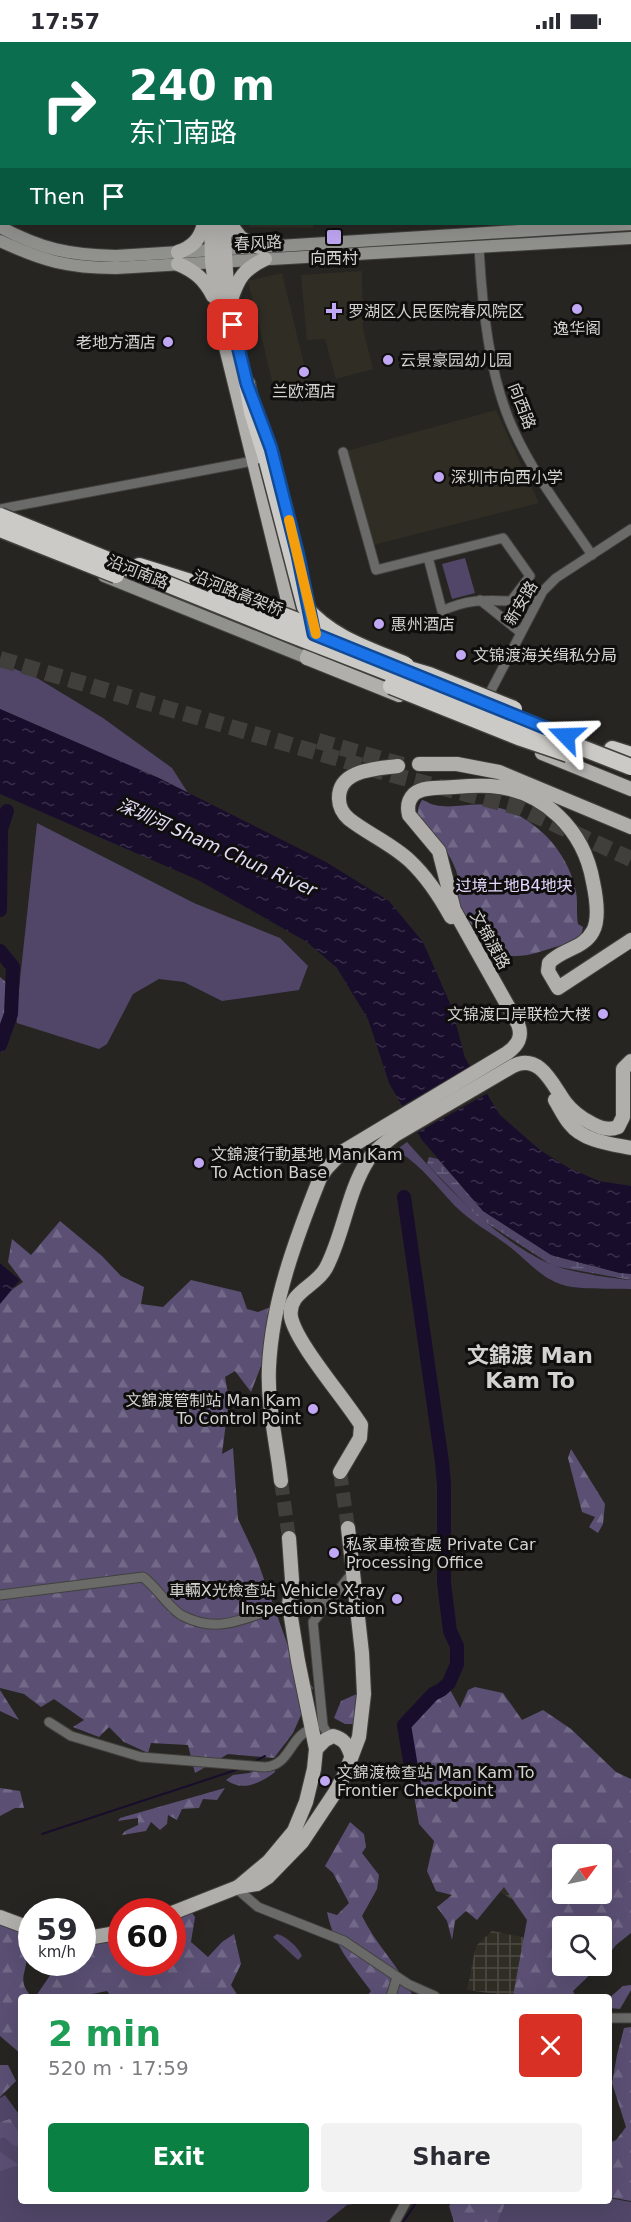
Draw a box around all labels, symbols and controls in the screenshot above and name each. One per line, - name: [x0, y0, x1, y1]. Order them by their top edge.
- text: 17:57: [30, 9, 100, 34]
- text: 240 m: [129, 61, 275, 110]
- icon: right: [30, 66, 108, 144]
- text: 东门南路: [129, 117, 237, 148]
- icon: arrive: [97, 180, 130, 213]
- text: Then: [30, 184, 85, 209]
- marker: 向西村: [325, 228, 343, 246]
- street label: 春风路: [234, 232, 282, 254]
- place label: 向西村: [310, 249, 358, 268]
- pin: [207, 299, 258, 350]
- marker: 罗湖区人民医院春风院区: [325, 302, 343, 320]
- place label: 罗湖区人民医院春风院区: [348, 302, 524, 321]
- marker: 逸华阁: [570, 302, 584, 316]
- icon: arrive: [216, 308, 249, 341]
- place label: 逸华阁: [553, 319, 601, 338]
- place label: 老地方酒店: [76, 333, 156, 352]
- marker: 老地方酒店: [161, 335, 175, 349]
- place label: 云景豪园幼儿园: [400, 351, 512, 370]
- marker: 云景豪园幼儿园: [381, 353, 395, 367]
- marker: 兰欧酒店: [297, 365, 311, 379]
- street label: 向西路: [505, 380, 539, 432]
- place label: 兰欧酒店: [272, 382, 336, 401]
- place label: 深圳市向西小学: [451, 468, 563, 487]
- marker: 深圳市向西小学: [432, 470, 446, 484]
- street label: 沿河南路: [105, 551, 171, 593]
- street label: 沿河路高架桥: [190, 566, 286, 620]
- street label: 新安路: [500, 578, 542, 628]
- place label: 惠州酒店: [391, 615, 455, 634]
- marker: 惠州酒店: [372, 617, 386, 631]
- place label: 文锦渡海关缉私分局: [473, 646, 617, 665]
- marker: 文锦渡海关缉私分局: [454, 648, 468, 662]
- position arrow: [534, 704, 598, 768]
- water label: 深圳河 Sham Chun River: [114, 793, 321, 901]
- park label: 过境土地B4地块: [455, 876, 573, 895]
- street label: 文锦渡路: [466, 907, 514, 973]
- place label: 文锦渡口岸联检大楼: [447, 1005, 591, 1024]
- marker: 文锦渡口岸联检大楼: [596, 1007, 610, 1021]
- place label: 文錦渡行動基地 Man Kam To Action Base: [210, 1145, 403, 1182]
- marker: 文錦渡行動基地 Man Kam To Action Base: [192, 1156, 206, 1170]
- district label: 文錦渡 Man Kam To: [467, 1343, 593, 1393]
- place label: 文錦渡管制站 Man Kam To Control Point: [125, 1391, 301, 1428]
- marker: 文錦渡管制站 Man Kam To Control Point: [306, 1402, 320, 1416]
- place label: 私家車檢查處 Private Car Processing Office: [346, 1535, 536, 1572]
- marker: 私家車檢查處 Private Car Processing Office: [327, 1546, 341, 1560]
- place label: 車輛X光檢查站 Vehicle X-ray Inspection Station: [169, 1581, 385, 1618]
- marker: 車輛X光檢查站 Vehicle X-ray Inspection Station: [390, 1592, 404, 1606]
- place label: 文錦渡檢查站 Man Kam To Frontier Checkpoint: [337, 1763, 534, 1800]
- marker: 文錦渡檢查站 Man Kam To Frontier Checkpoint: [318, 1774, 332, 1788]
- north arrow: [552, 1844, 612, 1904]
- map controls: [552, 1844, 612, 1976]
- speed limit sign: 60: [108, 1898, 186, 1976]
- text: 59: [36, 1912, 78, 1947]
- button: search: [552, 1916, 612, 1976]
- text: km/h: [38, 1943, 76, 1961]
- text: 2 min: [48, 2013, 161, 2054]
- button: close: [519, 2014, 582, 2077]
- text: 520 m · 17:59: [48, 2056, 189, 2080]
- button: Exit: [48, 2123, 309, 2192]
- button: Share: [321, 2123, 582, 2192]

